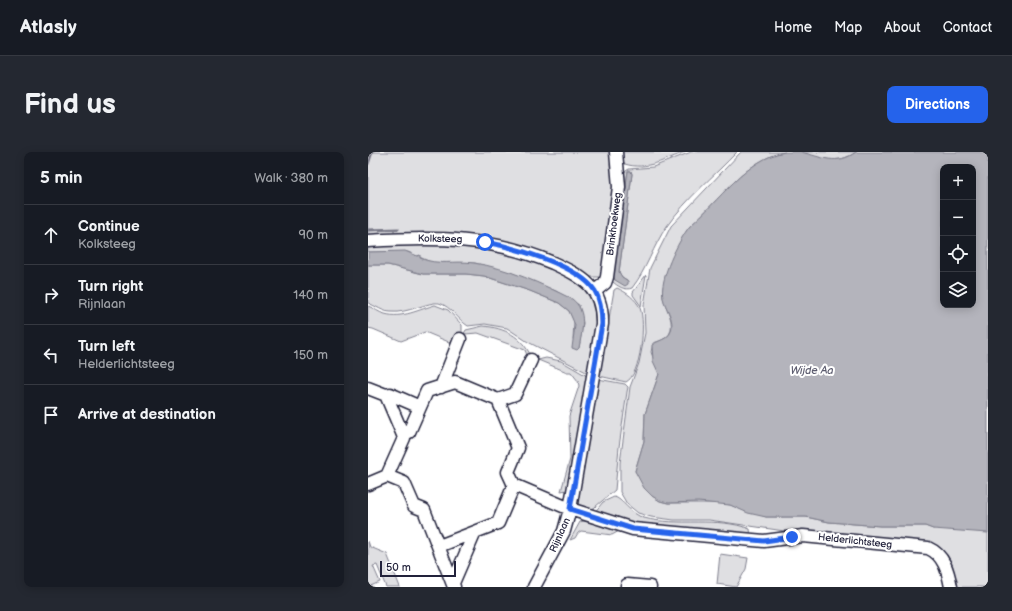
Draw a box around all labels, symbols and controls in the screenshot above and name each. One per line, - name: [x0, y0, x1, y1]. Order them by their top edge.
- text: Atlasly: [20, 16, 77, 39]
- text: Home: [774, 19, 812, 36]
- text: Map: [834, 19, 862, 36]
- text: About: [884, 19, 921, 36]
- text: Contact: [943, 19, 992, 36]
- button: Directions: [887, 86, 988, 123]
- text: Find us: [24, 88, 116, 121]
- map controls: [940, 164, 976, 308]
- button: +: [940, 164, 976, 200]
- text: 5 min: [40, 168, 83, 188]
- text: Walk · 380 m: [254, 170, 328, 186]
- street label: Brinkhoekweg: [604, 191, 624, 256]
- button: −: [940, 200, 976, 236]
- text: Continue: [78, 217, 140, 236]
- icon: ahead: [40, 224, 62, 246]
- text: 90 m: [299, 227, 328, 243]
- street label: Kolksteeg: [418, 233, 463, 245]
- route start: [476, 233, 494, 251]
- text: Kolksteeg: [78, 236, 136, 252]
- button: locate: [940, 236, 976, 272]
- button: layers: [940, 272, 976, 308]
- text: Turn right: [78, 277, 143, 296]
- icon: right: [40, 284, 62, 306]
- text: 140 m: [293, 287, 328, 303]
- text: Rijnlaan: [78, 296, 126, 312]
- text: Turn left: [78, 337, 135, 356]
- icon: left: [40, 344, 62, 366]
- text: 150 m: [294, 347, 328, 363]
- text: Helderlichtsteeg: [78, 356, 175, 372]
- water label: Wijde Aa: [790, 364, 834, 377]
- icon: arrive: [40, 404, 62, 426]
- text: Arrive at destination: [78, 405, 216, 424]
- street label: Rijnlaan: [547, 516, 573, 554]
- route end: [783, 528, 801, 546]
- street label: Helderlichtsteeg: [817, 531, 893, 551]
- scale bar: [380, 559, 456, 578]
- text: 50 m: [386, 561, 411, 574]

